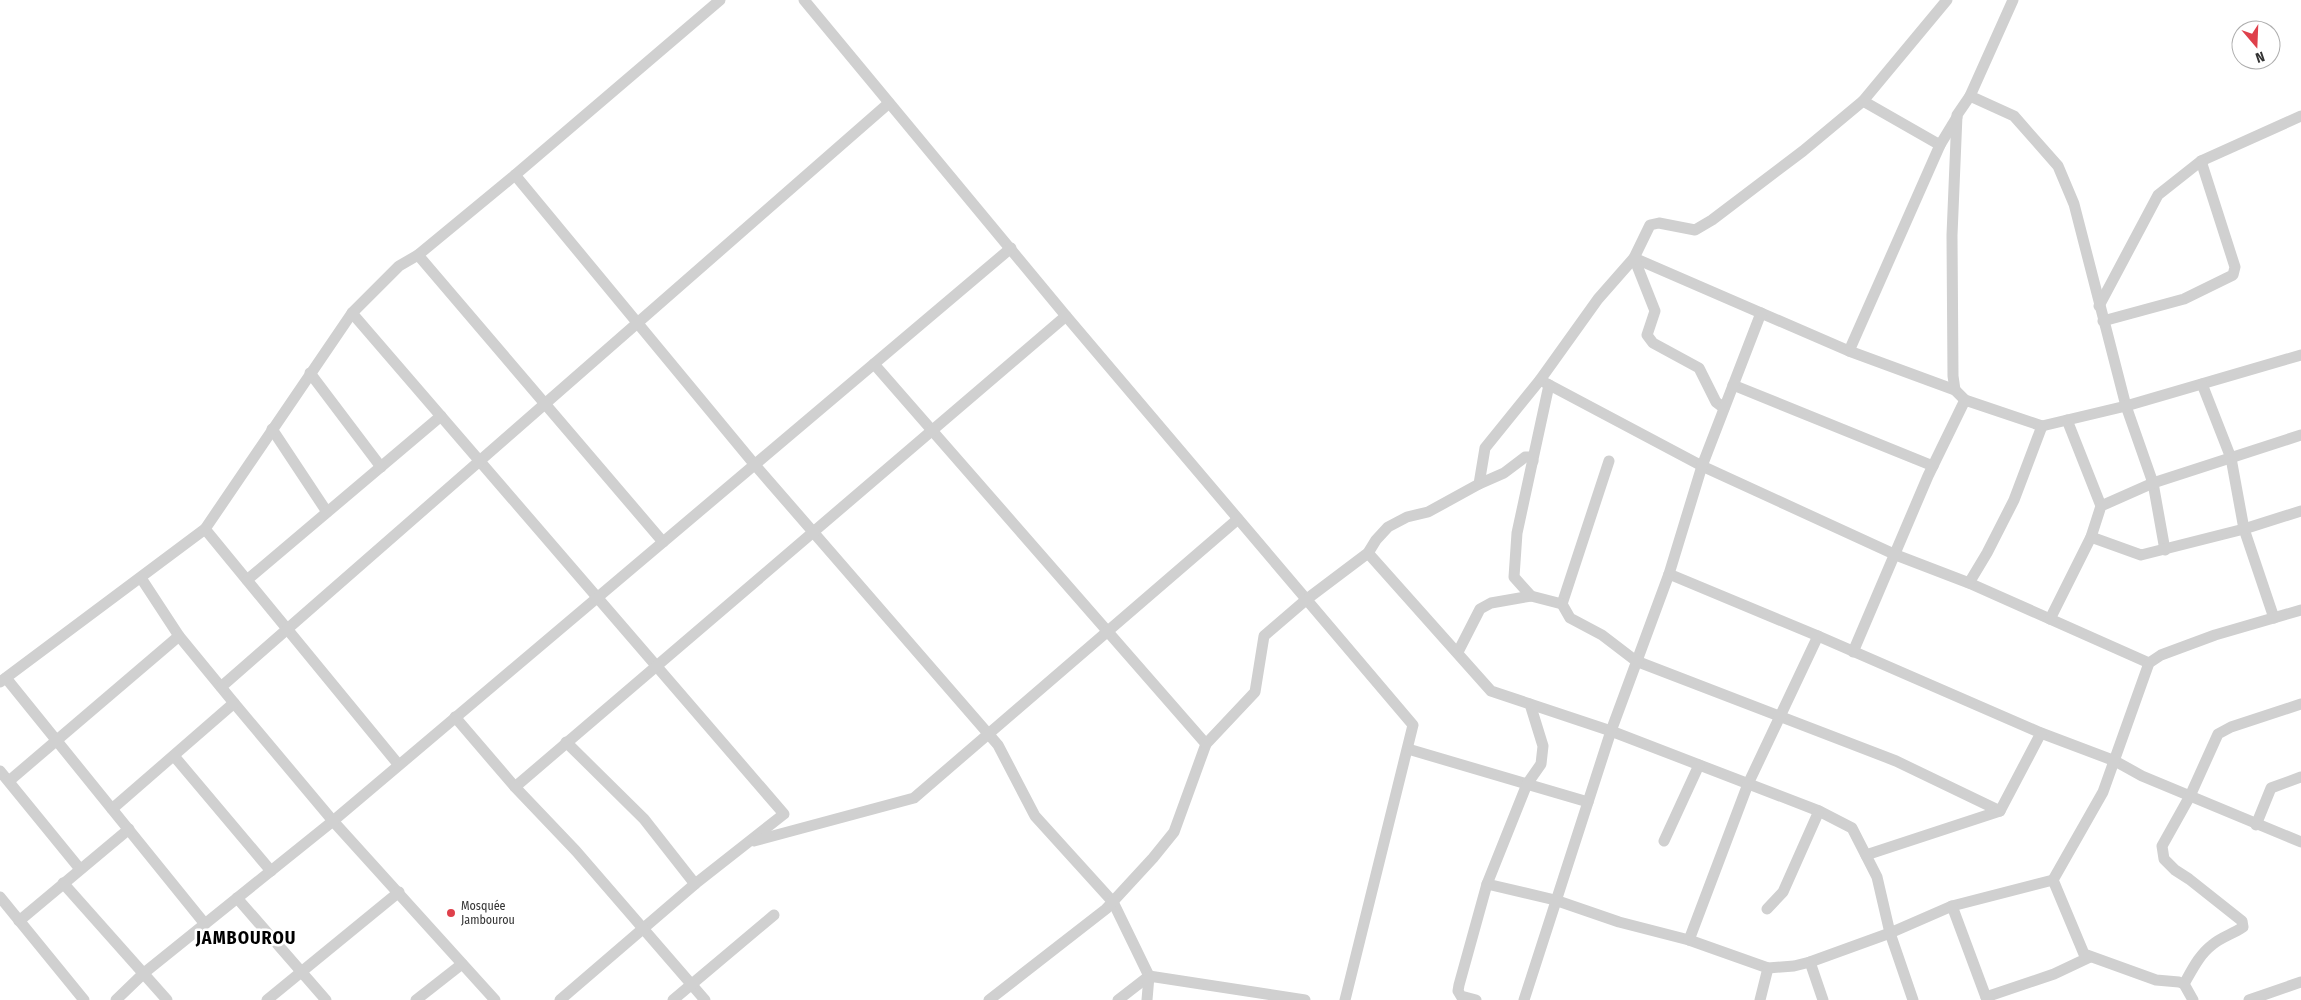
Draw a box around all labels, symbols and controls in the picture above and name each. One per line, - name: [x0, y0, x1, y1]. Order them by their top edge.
- north arrow: [2231, 20, 2281, 70]
- text: N: [2253, 47, 2267, 66]
- place label: Mosquée Jambourou: [461, 899, 515, 927]
- marker: Mosquée Jambourou: [445, 907, 457, 919]
- district label: JAMBOUROU: [195, 927, 296, 949]

